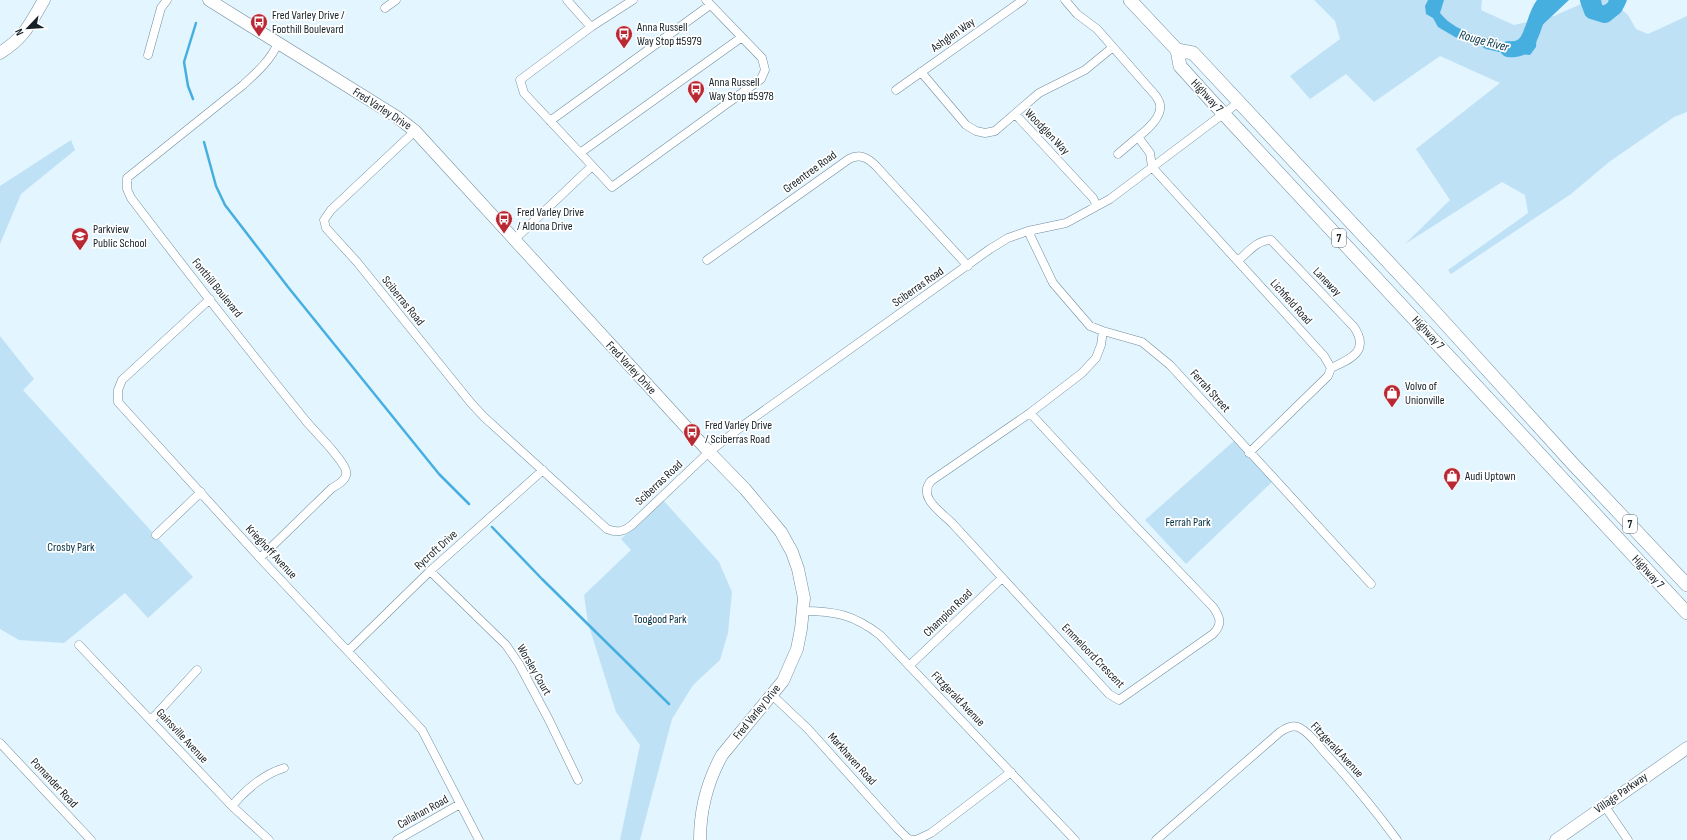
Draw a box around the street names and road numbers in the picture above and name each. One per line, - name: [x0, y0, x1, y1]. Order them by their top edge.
- street label: Ashglen Way: [927, 14, 978, 56]
- street label: Highway 7: [1188, 76, 1226, 116]
- street label: Fred Varley Drive: [350, 84, 414, 134]
- street label: Woodglen Way: [1021, 106, 1073, 158]
- street label: Greentree Road: [780, 148, 840, 196]
- road number: 7: [1332, 229, 1346, 247]
- street label: Fonthill Boulevard: [189, 255, 245, 321]
- street label: Sciberras Road: [889, 264, 947, 310]
- street label: Laneway: [1310, 264, 1345, 300]
- street label: Sciberras Road: [378, 273, 428, 329]
- street label: Lichfield Road: [1267, 276, 1315, 328]
- street label: Highway 7: [1409, 313, 1447, 353]
- street label: Fred Varley Drive: [603, 338, 659, 398]
- street label: Ferrah Street: [1187, 366, 1233, 416]
- street label: Sciberras Road: [632, 457, 686, 509]
- road number: 7: [1623, 515, 1637, 533]
- street label: Krieghoff Avenue: [242, 522, 300, 582]
- street label: Rycroft Drive: [411, 527, 461, 573]
- street label: Highway 7: [1629, 552, 1667, 592]
- street label: Champion Road: [920, 586, 976, 640]
- street label: Emmeloord Crescent: [1058, 621, 1128, 692]
- street label: Worsley Court: [513, 642, 555, 699]
- street label: Fitzgerald Avenue: [928, 668, 988, 730]
- street label: Fred Varley Drive: [730, 681, 784, 743]
- street label: Gainsville Avenue: [153, 705, 211, 767]
- street label: Fitzgerald Avenue: [1307, 719, 1367, 781]
- street label: Markhaven Road: [824, 730, 880, 788]
- street label: Pomander Road: [27, 755, 81, 811]
- street label: Village Parkway: [1592, 769, 1651, 817]
- street label: Callahan Road: [395, 792, 451, 832]

